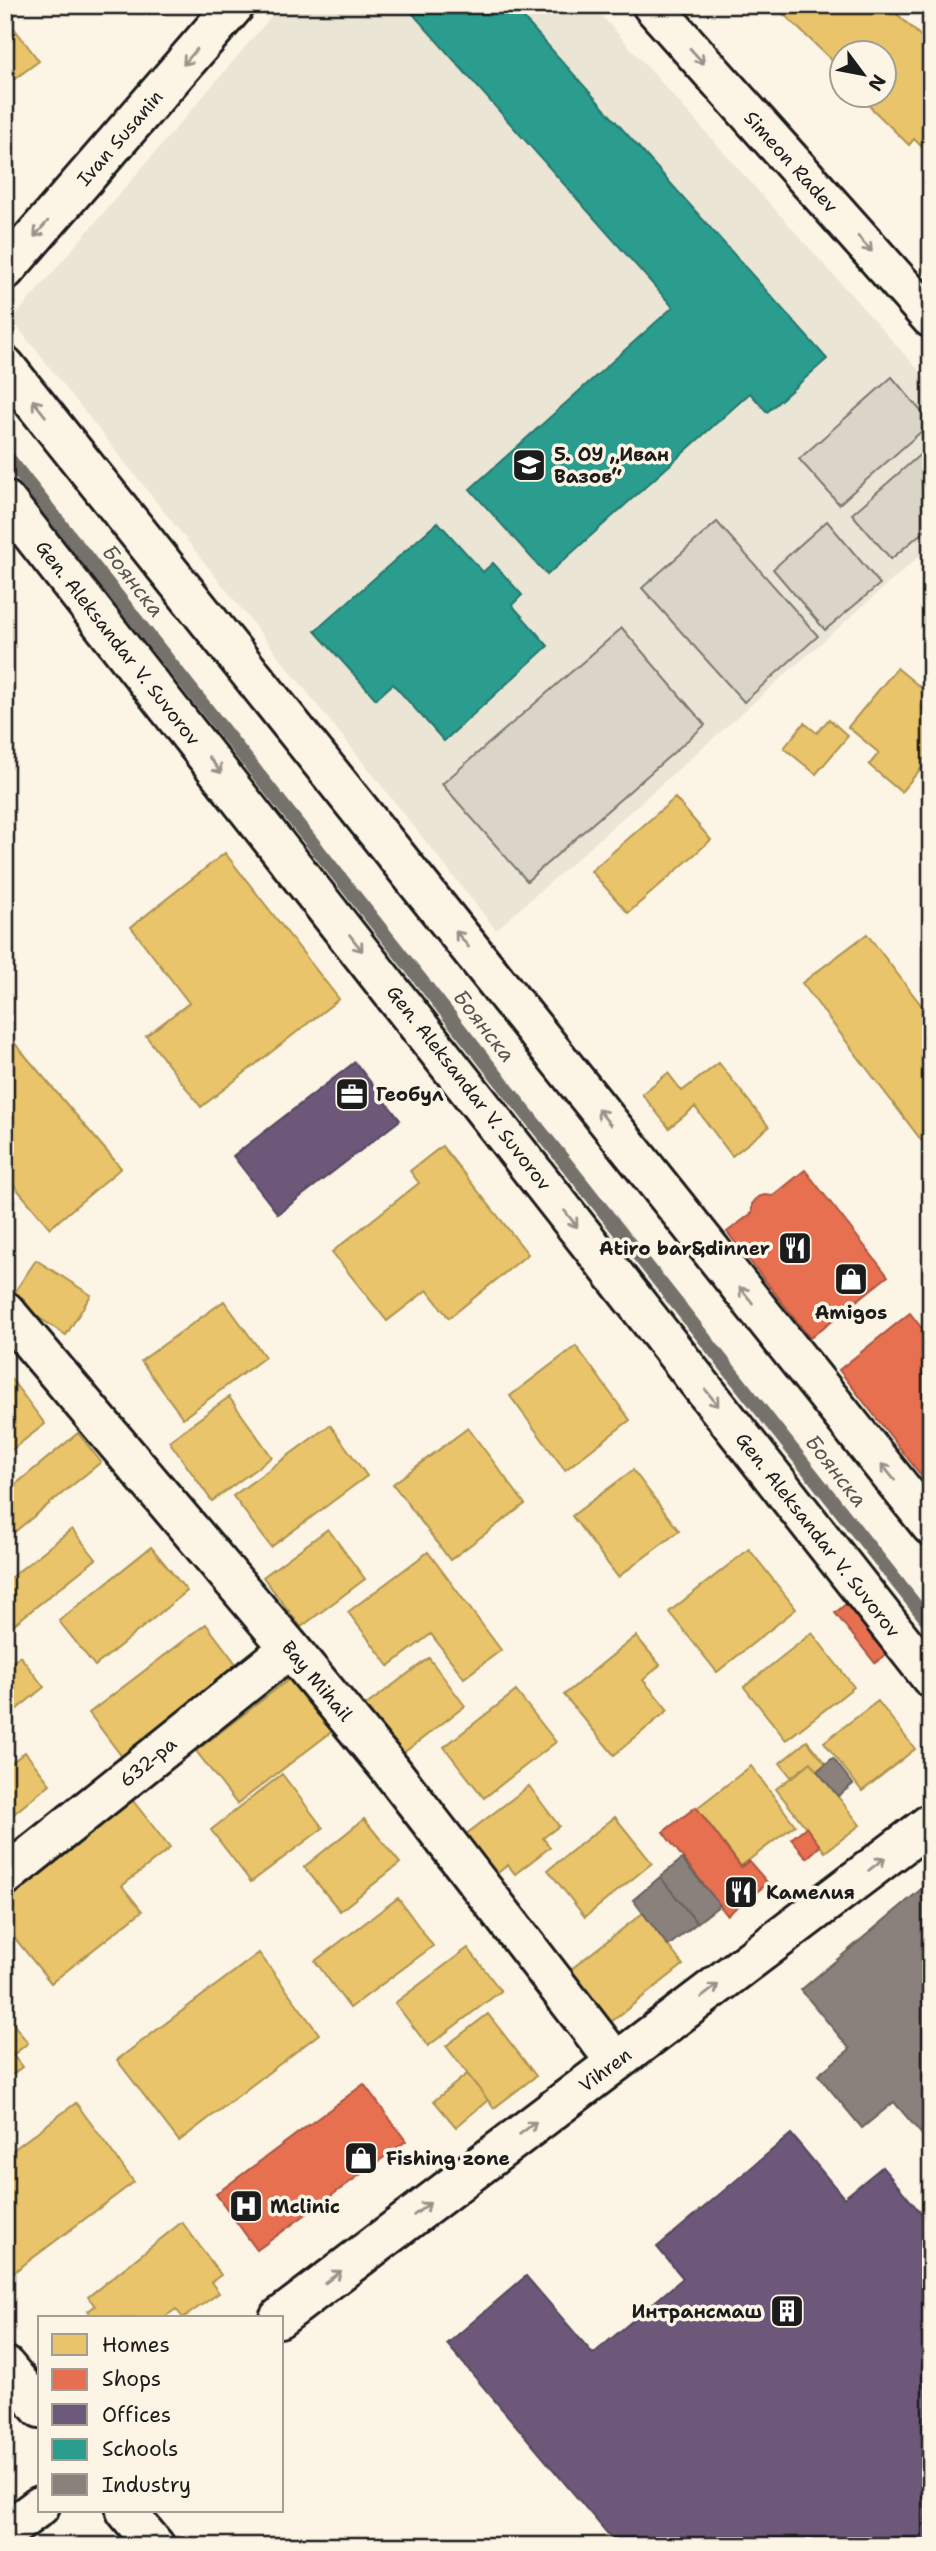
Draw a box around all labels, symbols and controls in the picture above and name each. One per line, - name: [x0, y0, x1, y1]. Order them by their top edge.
- north arrow: [828, 38, 898, 108]
- one-way arrow: [689, 47, 706, 64]
- one-way arrow: [182, 48, 198, 66]
- text: N: [862, 70, 892, 96]
- street label: Ivan Susanin: [71, 85, 169, 191]
- street label: Simeon Radev: [739, 106, 843, 218]
- one-way arrow: [33, 220, 49, 238]
- one-way arrow: [857, 235, 873, 253]
- one-way arrow: [31, 400, 46, 418]
- place label: 5. ОУ „Иван Вазов“: [554, 442, 669, 489]
- school or university icon: 5. ОУ „Иван Вазов“: [510, 446, 548, 484]
- street label: Gen. Aleksandar V. Suvorov: [30, 535, 206, 751]
- water label: Боянска: [96, 539, 170, 623]
- one-way arrow: [207, 755, 222, 774]
- one-way arrow: [454, 931, 470, 949]
- one-way arrow: [348, 934, 363, 952]
- street label: Gen. Aleksandar V. Suvorov: [381, 980, 557, 1196]
- water label: Боянска: [447, 984, 521, 1068]
- office icon: Геобул: [333, 1075, 371, 1113]
- place label: Геобул: [376, 1082, 444, 1107]
- one-way arrow: [597, 1108, 612, 1127]
- one-way arrow: [564, 1209, 579, 1228]
- restaurant icon: Atiro bar&dinner: [776, 1229, 814, 1267]
- place label: Atiro bar&dinner: [599, 1236, 770, 1261]
- shop icon: Amigos: [832, 1260, 870, 1298]
- one-way arrow: [738, 1286, 754, 1304]
- place label: Amigos: [815, 1300, 887, 1325]
- one-way arrow: [704, 1388, 719, 1407]
- street label: Gen. Aleksandar V. Suvorov: [730, 1427, 906, 1643]
- water label: Боянска: [799, 1429, 873, 1513]
- one-way arrow: [881, 1464, 896, 1482]
- street label: Bay Mihail: [276, 1636, 358, 1727]
- street label: 632-ра: [114, 1731, 182, 1793]
- one-way arrow: [867, 1857, 886, 1871]
- restaurant icon: Камелия: [722, 1873, 760, 1911]
- place label: Камелия: [766, 1880, 855, 1905]
- one-way arrow: [700, 1983, 718, 1998]
- street label: Vihren: [574, 2042, 636, 2098]
- one-way arrow: [519, 2121, 537, 2136]
- shop icon: Fishing zone: [342, 2139, 380, 2177]
- place label: Fishing zone: [386, 2146, 510, 2171]
- hospital icon: Mclinic: [227, 2187, 265, 2225]
- place label: Mclinic: [270, 2194, 340, 2219]
- one-way arrow: [412, 2202, 431, 2217]
- one-way arrow: [324, 2269, 342, 2284]
- building icon: Интрансмаш: [768, 2292, 806, 2330]
- place label: Интрансмаш: [632, 2299, 762, 2324]
- legend: [38, 2316, 284, 2512]
- text: Homes: [102, 2331, 170, 2359]
- text: Shops: [102, 2365, 161, 2393]
- text: Offices: [102, 2401, 171, 2429]
- text: Schools: [102, 2435, 178, 2463]
- text: Industry: [102, 2471, 191, 2499]

